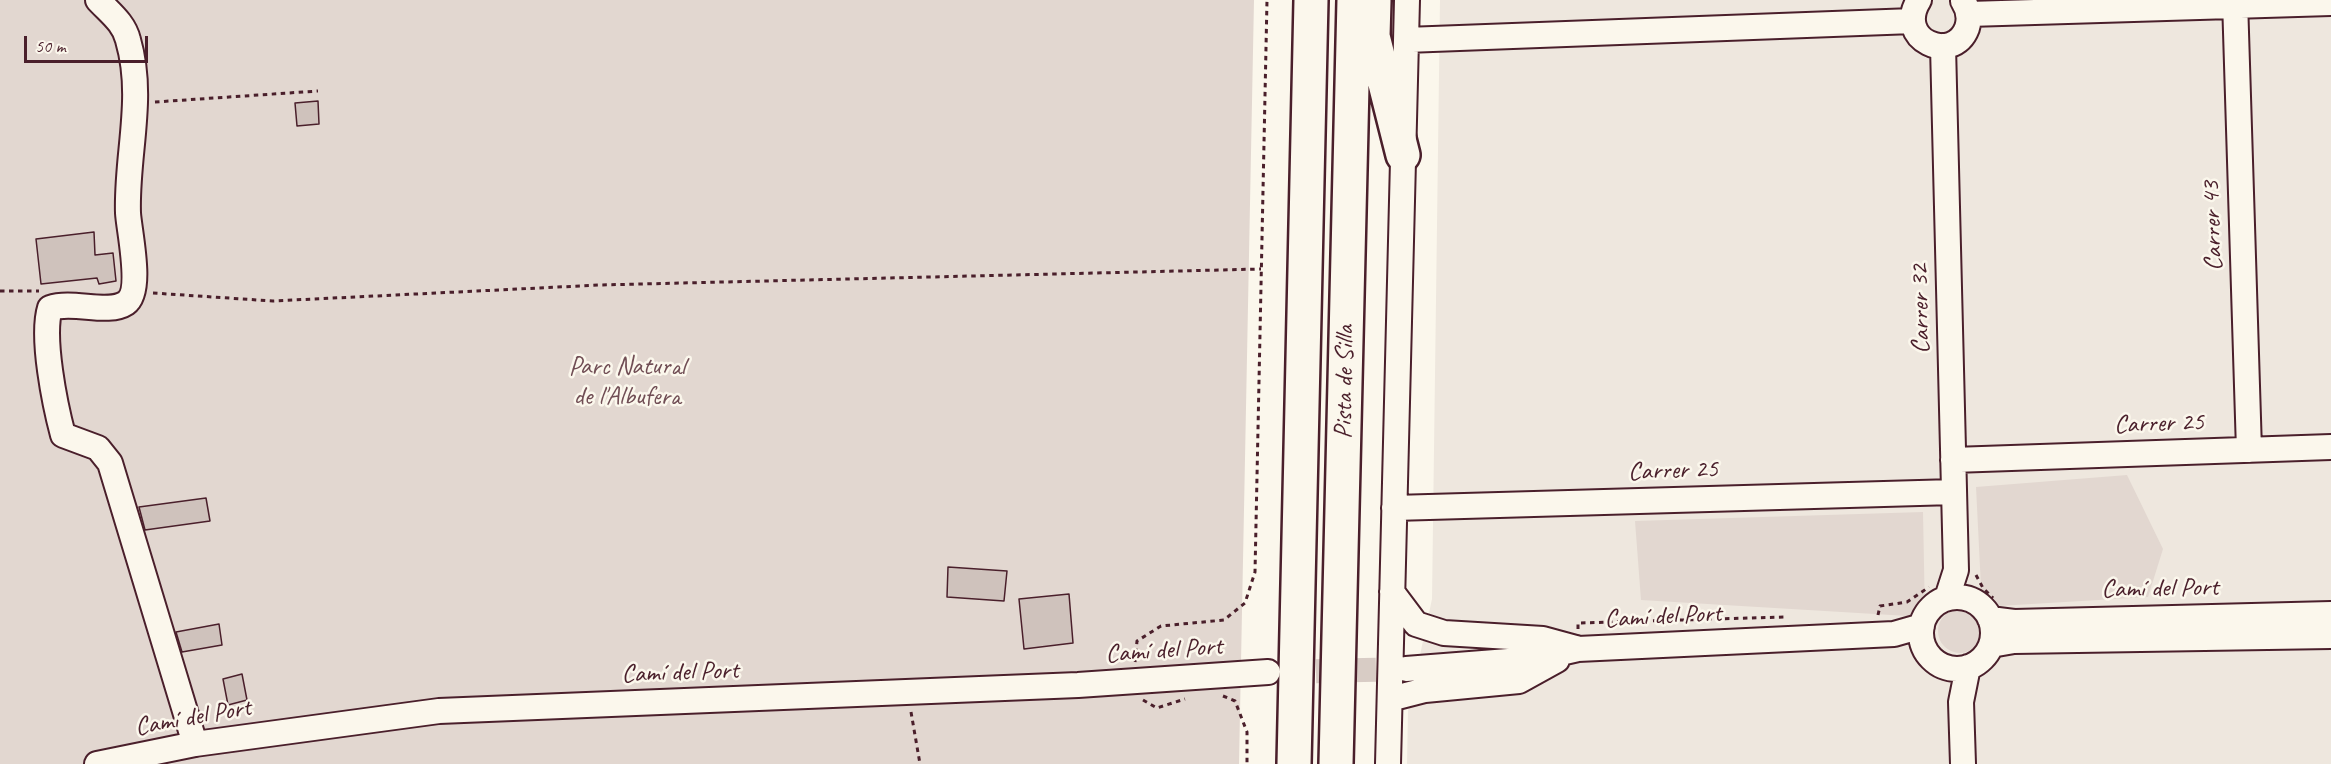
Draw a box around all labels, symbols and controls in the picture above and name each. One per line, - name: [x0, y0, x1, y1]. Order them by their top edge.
- scale bar: [27, 24, 152, 62]
- text: 50 m: [35, 35, 66, 57]
- street label: Carrer 43: [2196, 181, 2230, 271]
- street label: Carrer 32: [1905, 264, 1937, 354]
- street label: Pista de Silla: [1328, 325, 1362, 439]
- park label: Parc Natural de l'Albufera: [569, 351, 685, 412]
- street label: Carrer 25: [2114, 407, 2204, 441]
- street label: Carrer 25: [1628, 454, 1718, 488]
- street label: Camí del Port: [2101, 572, 2219, 606]
- street label: Camí del Port: [1604, 598, 1722, 636]
- street label: Camí del Port: [1104, 631, 1224, 671]
- street label: Camí del Port: [621, 655, 739, 691]
- street label: Camí del Port: [133, 692, 253, 744]

